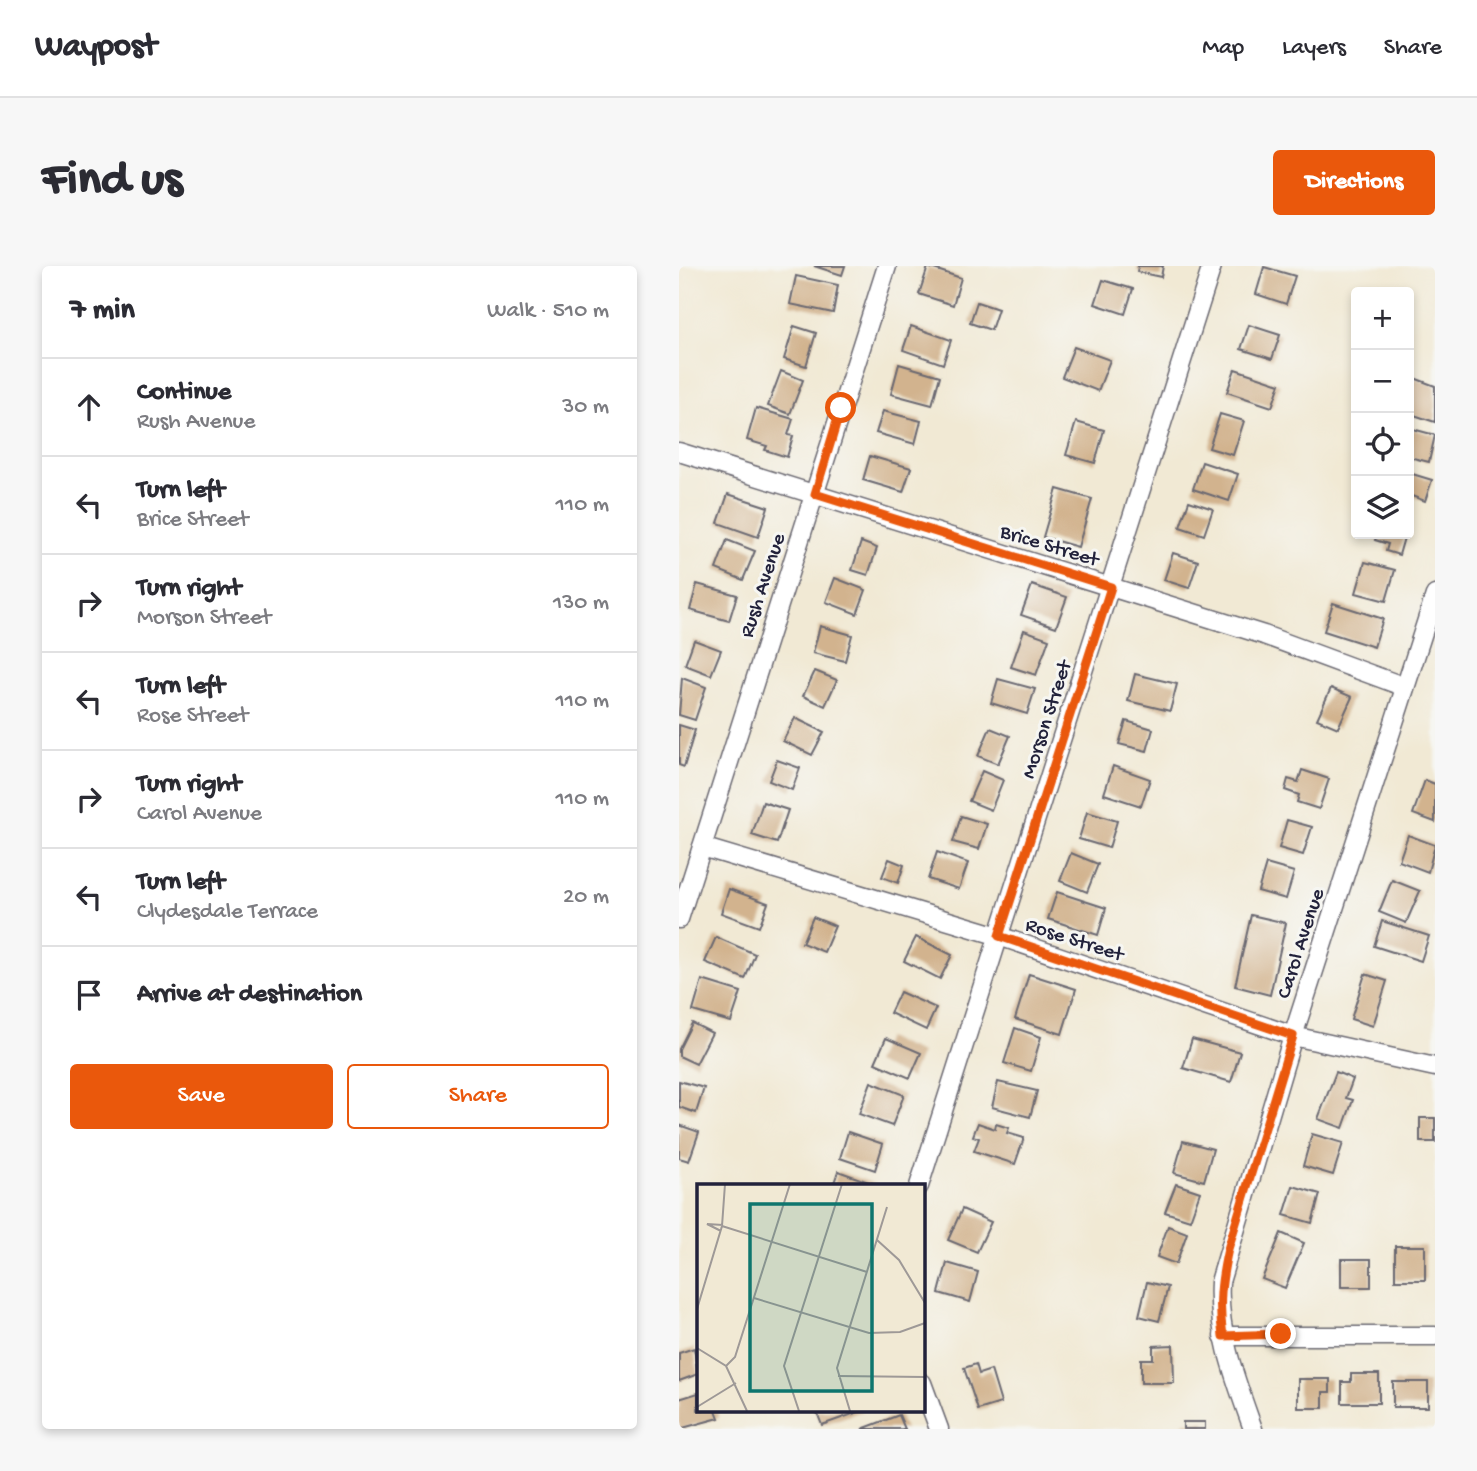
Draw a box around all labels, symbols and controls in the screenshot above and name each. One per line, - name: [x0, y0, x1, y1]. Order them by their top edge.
- text: Waypost: [35, 29, 157, 67]
- text: Map: [1202, 34, 1244, 63]
- text: Layers: [1282, 34, 1346, 63]
- text: Share: [1384, 34, 1442, 63]
- button: Directions: [1273, 150, 1435, 215]
- text: Find us: [42, 153, 182, 211]
- map controls: [1351, 287, 1414, 539]
- button: +: [1351, 287, 1414, 350]
- text: 7 min: [70, 294, 135, 329]
- text: Walk · 510 m: [487, 298, 609, 325]
- button: −: [1351, 350, 1414, 413]
- text: Continue: [137, 378, 231, 409]
- icon: ahead: [70, 388, 108, 426]
- route start: [825, 392, 856, 423]
- text: 30 m: [562, 394, 609, 421]
- text: Rush Avenue: [137, 409, 255, 436]
- button: locate: [1351, 413, 1414, 476]
- text: Turn left: [137, 476, 225, 507]
- button: layers: [1351, 476, 1414, 539]
- icon: left: [70, 486, 108, 524]
- text: 110 m: [556, 492, 609, 519]
- text: Brice Street: [137, 507, 248, 534]
- street label: Brice Street: [996, 520, 1104, 575]
- street label: Rush Avenue: [736, 530, 793, 641]
- text: Turn right: [137, 574, 241, 605]
- icon: right: [70, 584, 108, 622]
- text: 130 m: [553, 590, 609, 617]
- text: Morson Street: [137, 605, 271, 632]
- street label: Morson Street: [1018, 656, 1080, 782]
- text: Turn left: [137, 672, 225, 703]
- icon: left: [70, 682, 108, 720]
- text: 110 m: [556, 688, 609, 715]
- text: Rose Street: [137, 703, 248, 730]
- text: Turn right: [137, 770, 241, 801]
- icon: right: [70, 780, 108, 818]
- text: 110 m: [556, 786, 609, 813]
- text: Carol Avenue: [137, 801, 262, 828]
- text: Turn left: [137, 868, 225, 899]
- icon: left: [70, 878, 108, 916]
- text: 20 m: [563, 884, 609, 911]
- street label: Carol Avenue: [1273, 885, 1332, 1002]
- text: Clydesdale Terrace: [137, 899, 318, 926]
- street label: Rose Street: [1022, 914, 1128, 970]
- icon: arrive: [70, 976, 108, 1014]
- text: Arrive at destination: [137, 980, 362, 1011]
- button: Save: [70, 1064, 333, 1129]
- button: Share: [347, 1064, 609, 1129]
- inset map: [697, 1184, 924, 1412]
- route end: [1265, 1318, 1296, 1349]

